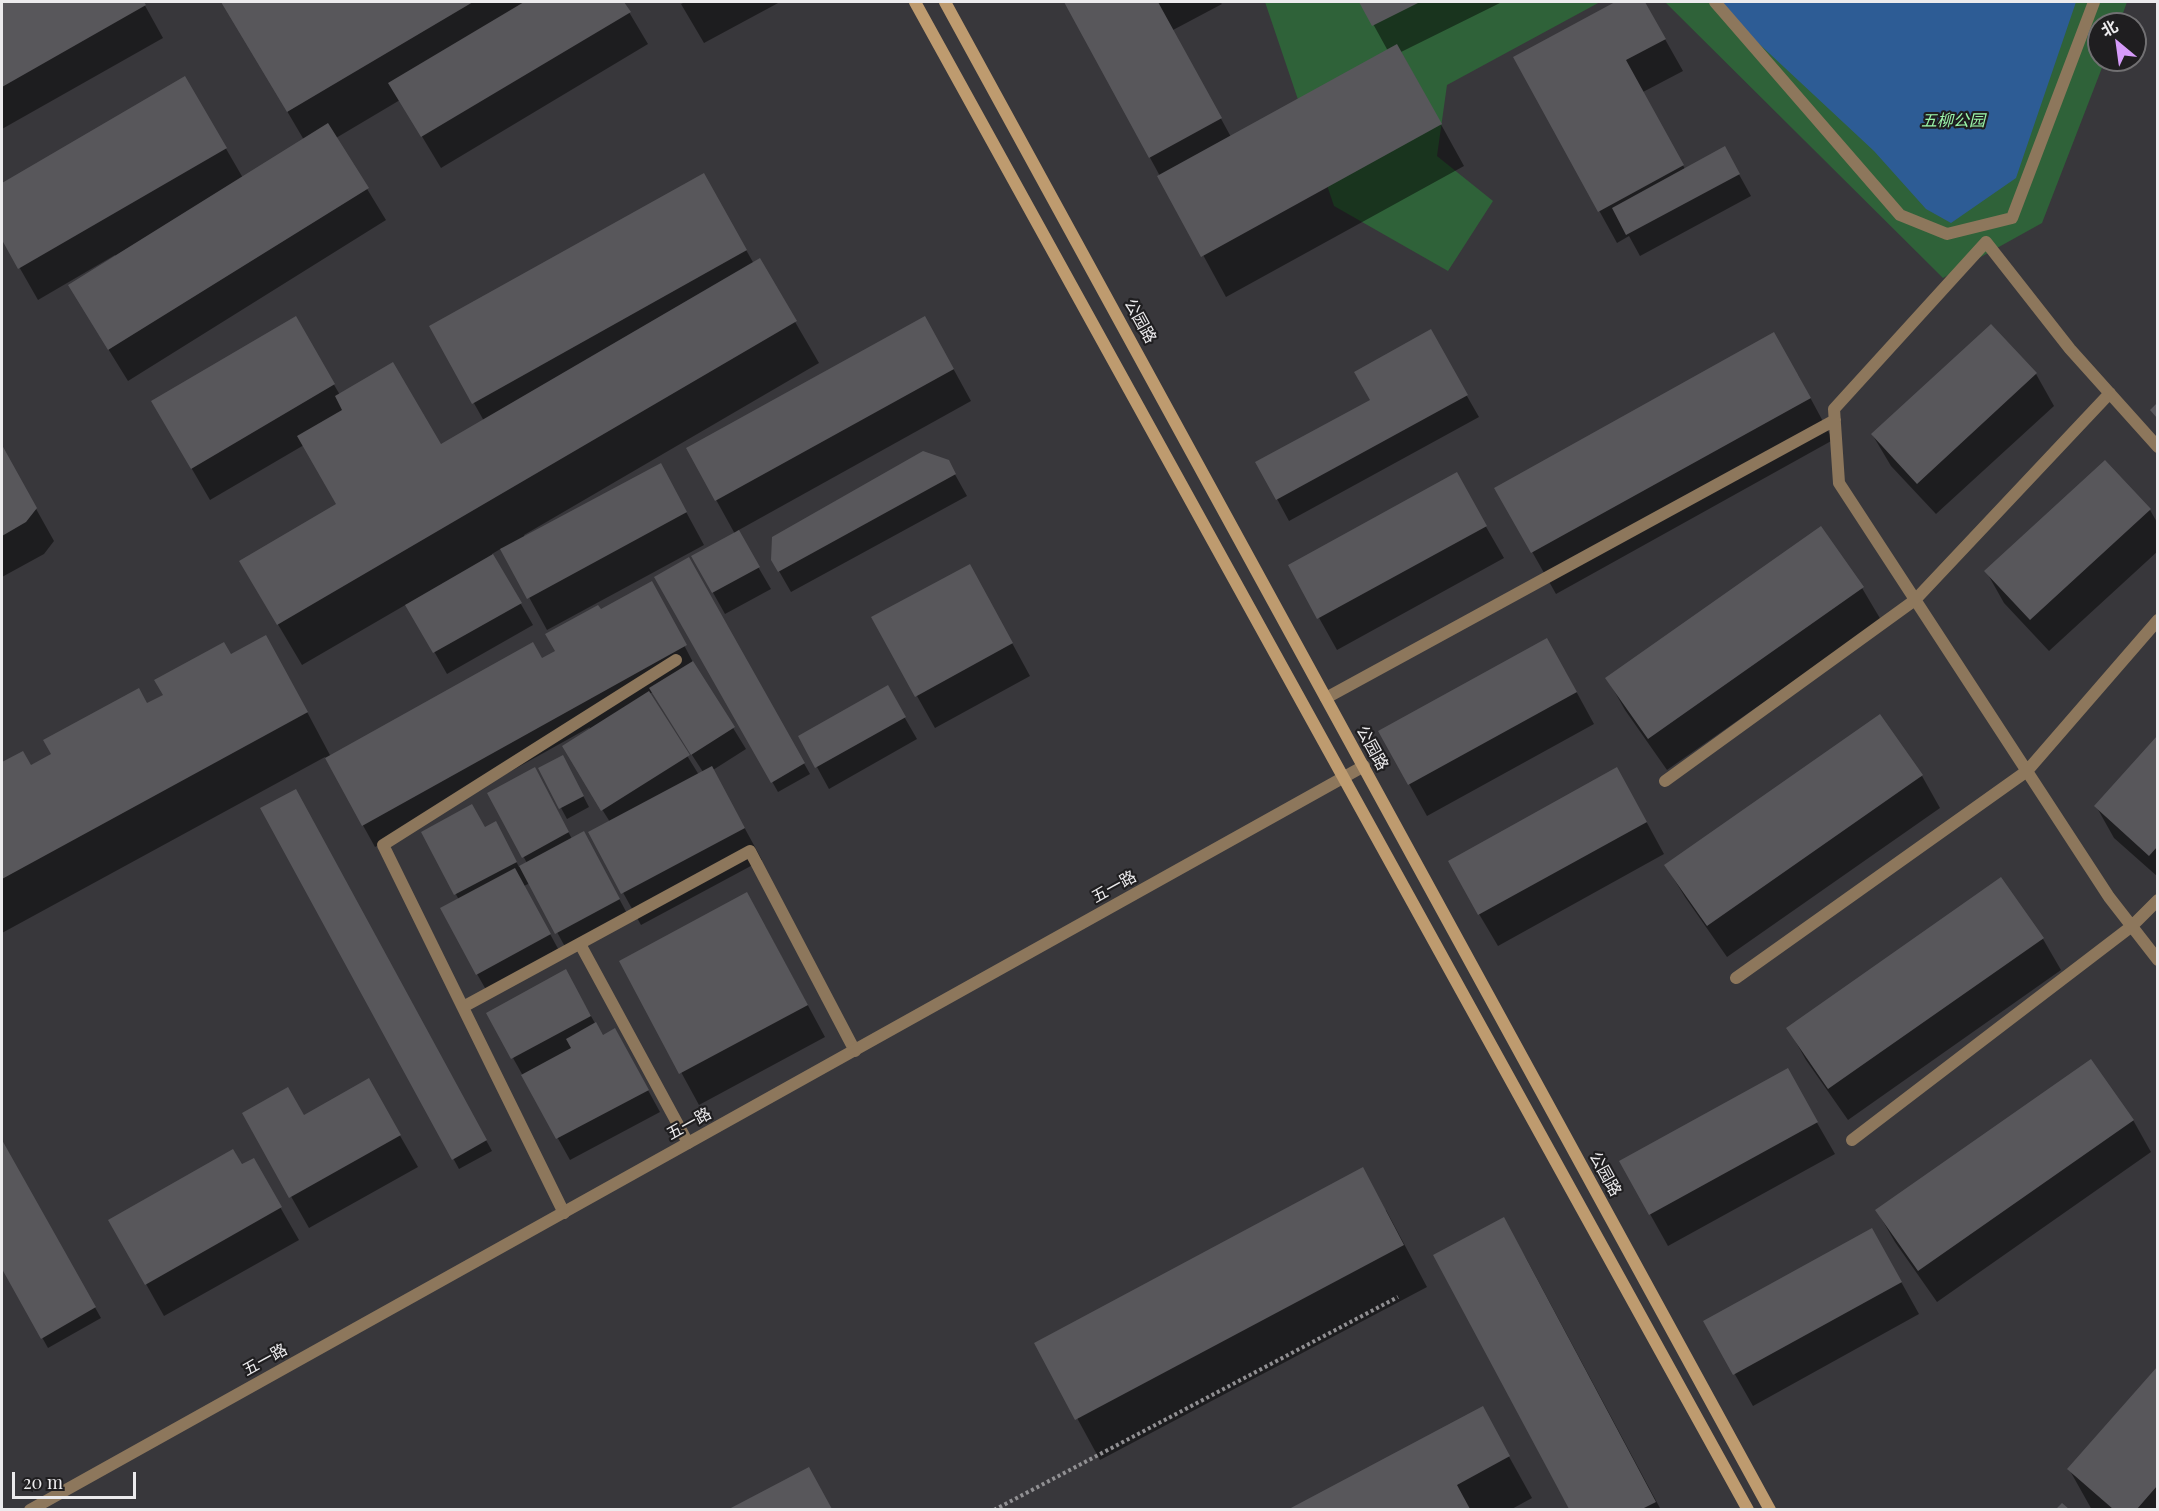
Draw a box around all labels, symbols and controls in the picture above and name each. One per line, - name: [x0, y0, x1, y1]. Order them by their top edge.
- north arrow: [2087, 12, 2147, 72]
- text: 北: [2097, 15, 2121, 41]
- park label: 五柳公园: [1921, 111, 1985, 131]
- street label: 公园路: [1120, 295, 1160, 347]
- street label: 公园路: [1352, 722, 1392, 774]
- street label: 五一路: [1088, 867, 1140, 907]
- street label: 五一路: [663, 1104, 715, 1144]
- street label: 公园路: [1585, 1148, 1625, 1200]
- street label: 五一路: [239, 1340, 291, 1380]
- scale bar: [15, 1460, 140, 1498]
- text: 20 m: [23, 1470, 63, 1494]

